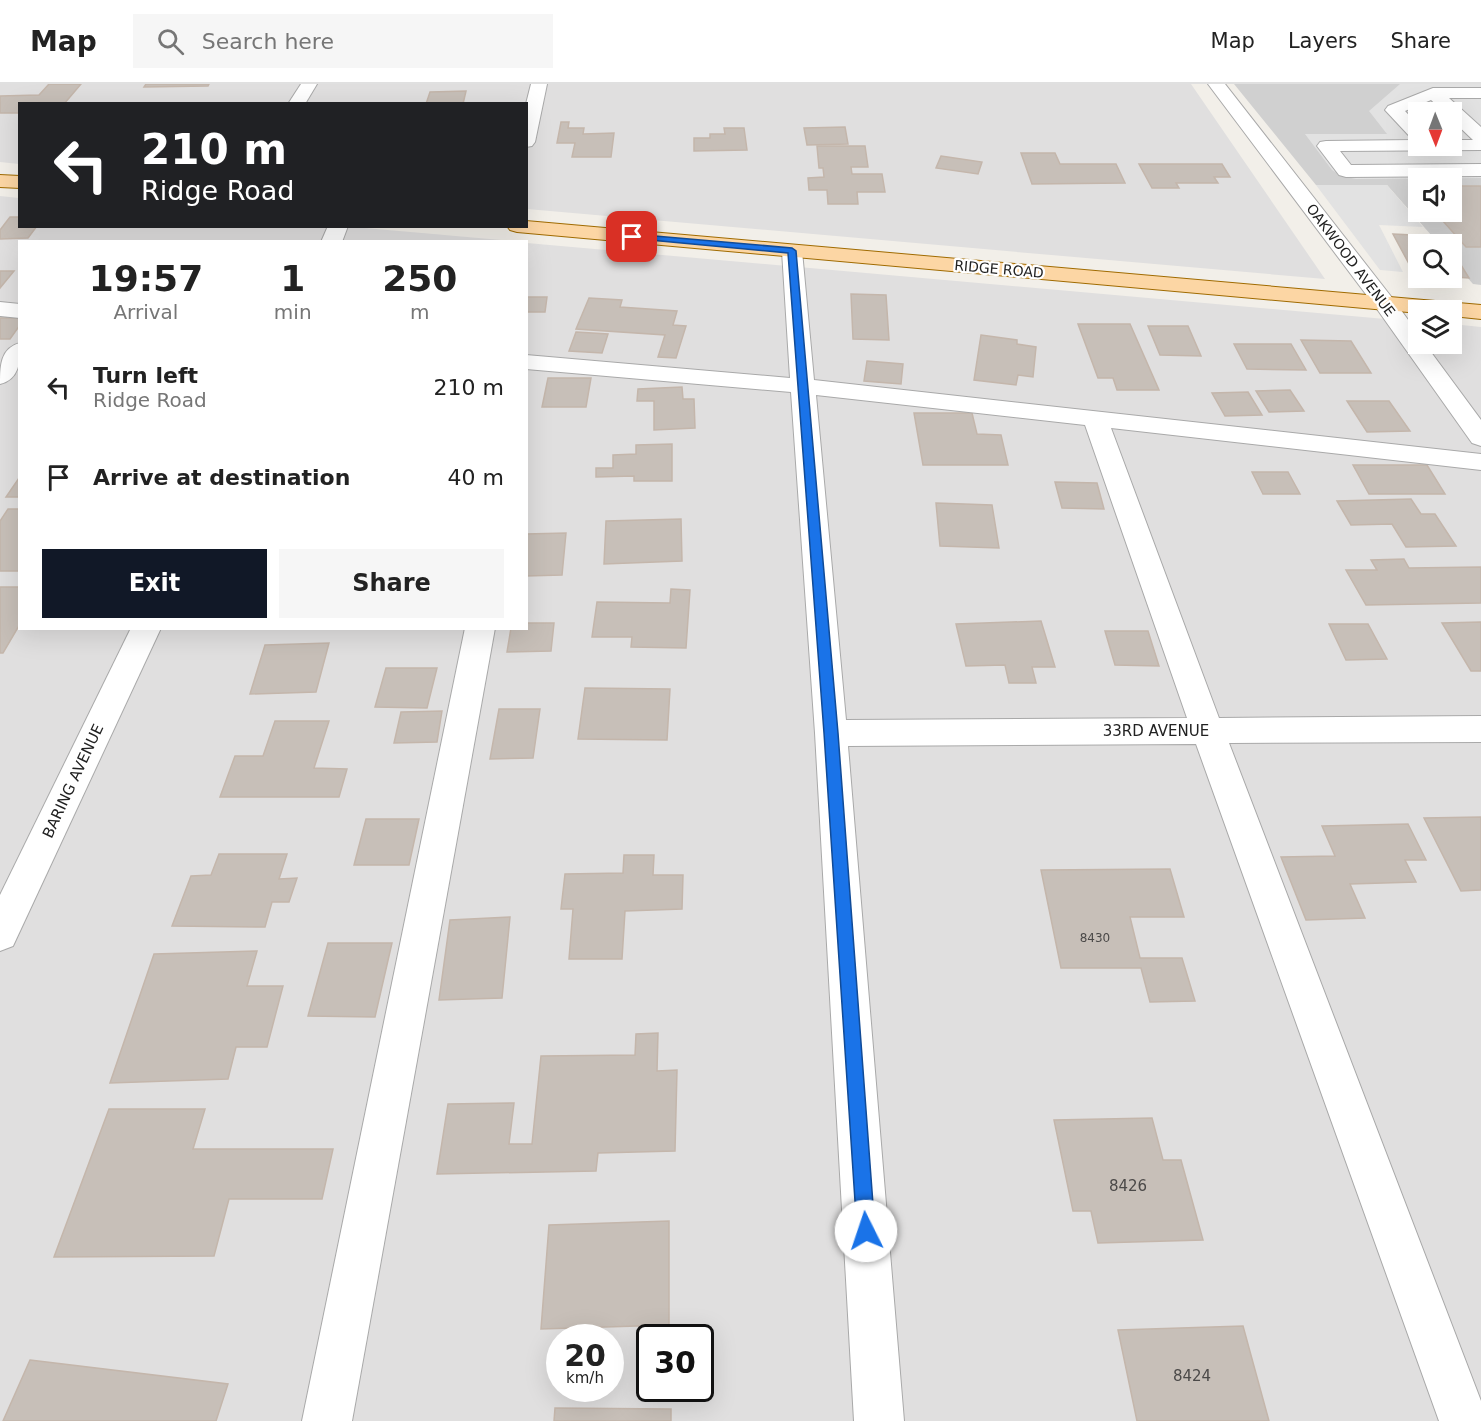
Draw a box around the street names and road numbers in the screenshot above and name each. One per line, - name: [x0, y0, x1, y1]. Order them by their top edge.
- street label: OAKWOOD AVENUE: [1303, 201, 1399, 319]
- street label: RIDGE ROAD: [954, 257, 1044, 281]
- street label: BARING AVENUE: [39, 721, 107, 841]
- street label: 33RD AVENUE: [1103, 722, 1209, 740]

